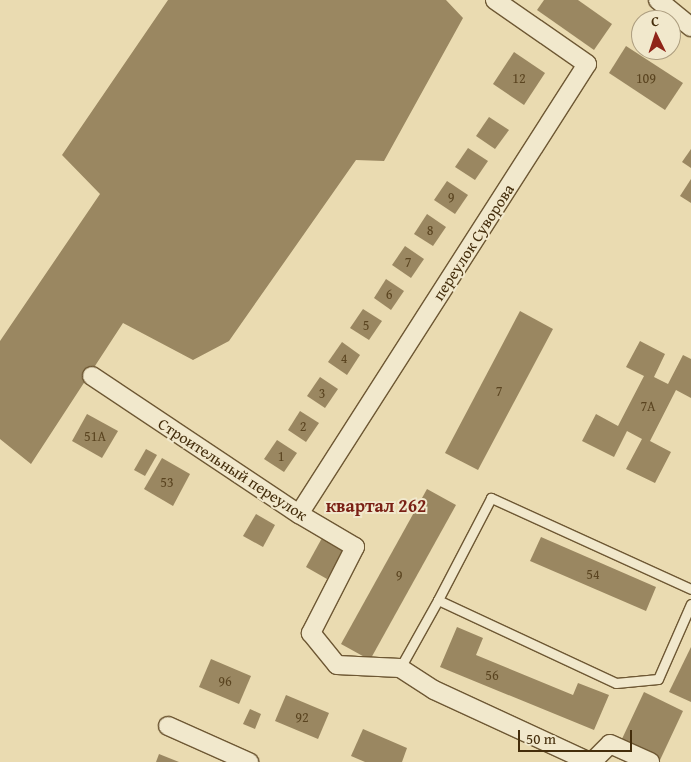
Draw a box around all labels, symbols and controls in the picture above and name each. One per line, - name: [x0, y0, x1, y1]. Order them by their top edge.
- north arrow: [631, 10, 681, 60]
- text: С: [650, 11, 660, 31]
- house number: 12: [512, 70, 526, 86]
- house number: 109: [636, 70, 656, 86]
- street label: переулок Суворова: [428, 180, 518, 304]
- house number: 9: [448, 189, 454, 205]
- house number: 8: [427, 222, 433, 238]
- house number: 7: [405, 254, 411, 270]
- house number: 6: [386, 286, 392, 302]
- house number: 5: [363, 317, 369, 333]
- house number: 4: [341, 350, 347, 366]
- house number: 7: [496, 383, 502, 399]
- house number: 3: [319, 385, 325, 401]
- house number: 7А: [640, 398, 656, 414]
- street label: Строительный переулок: [155, 414, 311, 524]
- house number: 2: [300, 418, 306, 434]
- house number: 51А: [84, 428, 106, 444]
- house number: 1: [278, 448, 284, 464]
- house number: 53: [160, 474, 174, 490]
- district label: квартал 262: [326, 495, 426, 517]
- house number: 54: [586, 566, 600, 582]
- house number: 9: [396, 567, 402, 583]
- house number: 56: [485, 667, 499, 683]
- house number: 96: [218, 673, 232, 689]
- house number: 92: [295, 709, 309, 725]
- scale bar: [521, 720, 635, 752]
- text: 50 m: [526, 728, 556, 749]

